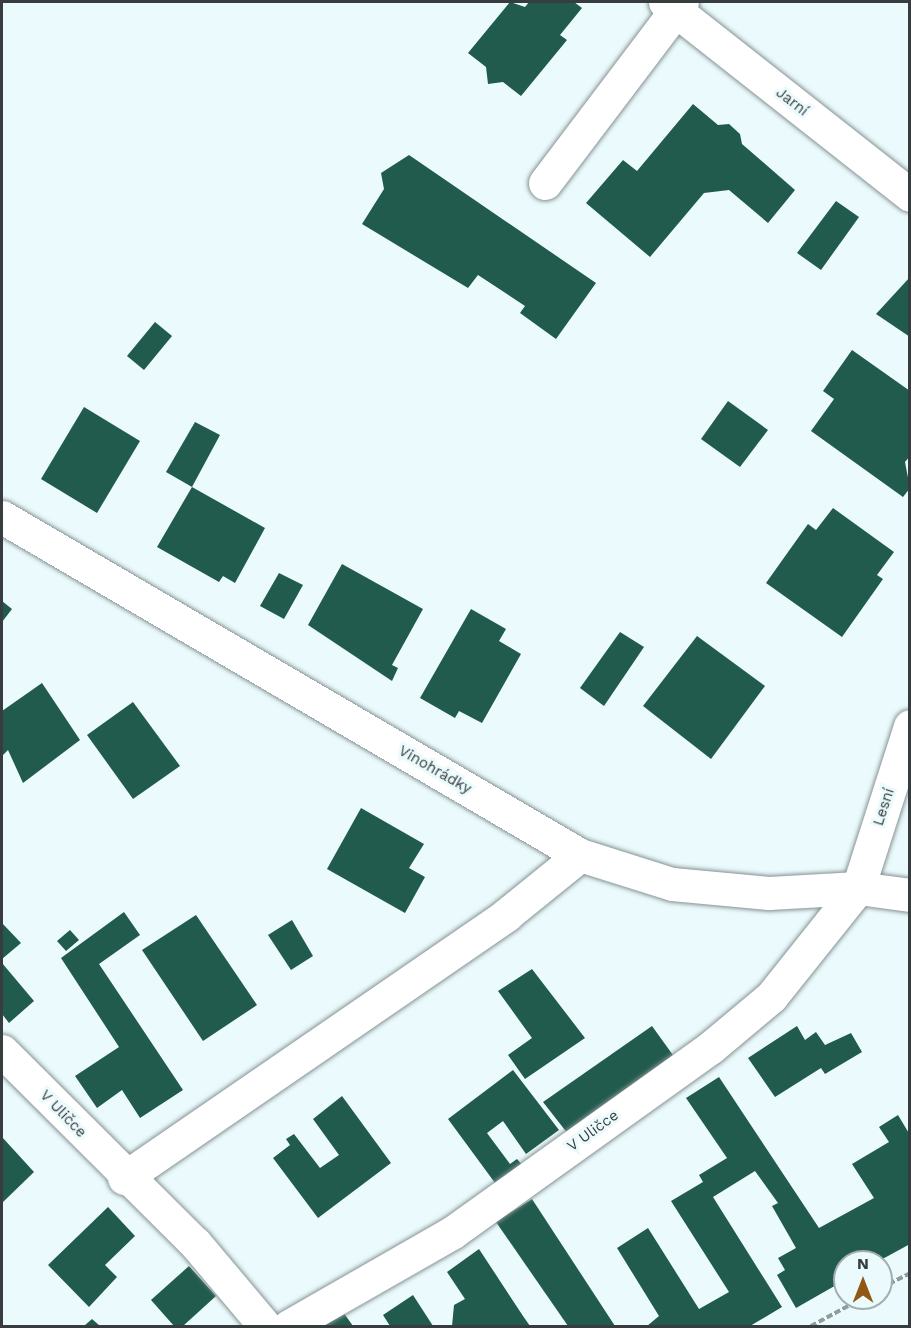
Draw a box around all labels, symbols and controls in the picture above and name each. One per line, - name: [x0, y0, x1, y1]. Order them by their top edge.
- street label: Jarní: [772, 84, 812, 120]
- street label: Vinohrádky: [395, 742, 475, 798]
- street label: Lesní: [869, 786, 899, 828]
- street label: V Uličce: [36, 1086, 90, 1142]
- street label: V Uličce: [564, 1106, 622, 1156]
- north arrow: [833, 1250, 893, 1310]
- text: N: [857, 1254, 869, 1273]

